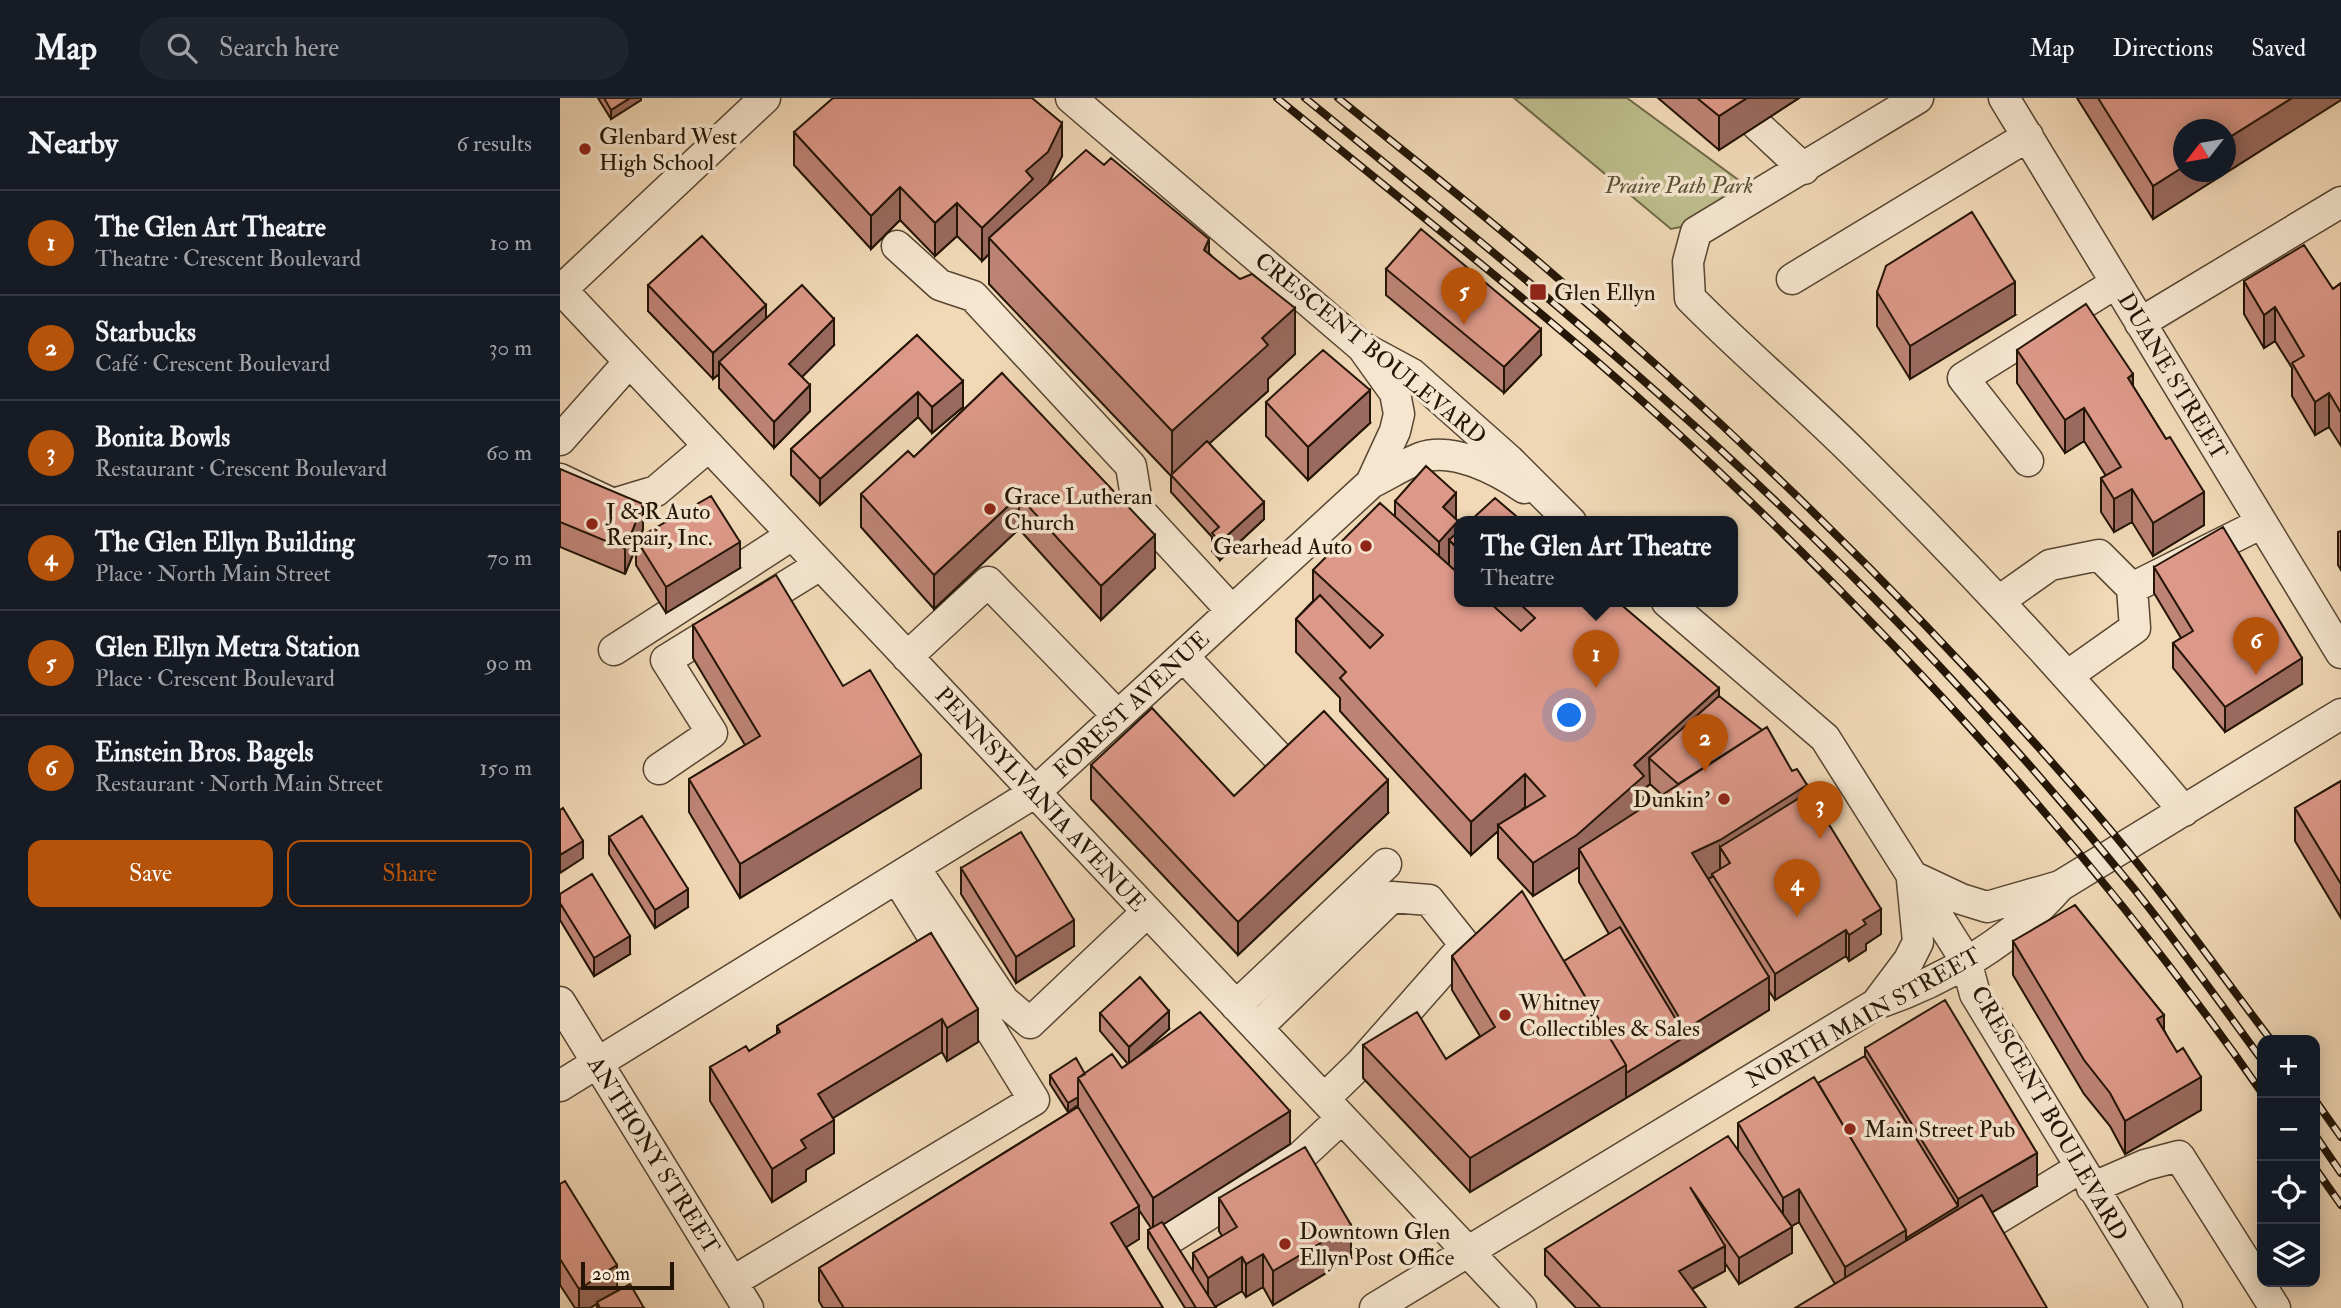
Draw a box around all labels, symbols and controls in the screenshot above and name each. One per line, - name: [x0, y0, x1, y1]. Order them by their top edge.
- search box: [139, 17, 629, 80]
- text: Map: [35, 28, 97, 69]
- icon: search: [163, 29, 201, 67]
- text: Search here: [219, 32, 339, 64]
- text: Map: [2029, 33, 2074, 64]
- text: Directions: [2112, 33, 2213, 64]
- text: Saved: [2251, 33, 2306, 64]
- north arrow: [2173, 119, 2236, 182]
- place label: Glenbard West High School: [599, 122, 737, 177]
- text: Nearby: [28, 125, 118, 162]
- text: 6 results: [457, 129, 532, 158]
- marker: Glenbard West High School: [577, 141, 593, 157]
- park label: Praire Path Park: [1604, 171, 1753, 200]
- text: The Glen Art Theatre: [95, 212, 326, 244]
- text: 1: [47, 228, 55, 257]
- text: 10 m: [489, 228, 532, 257]
- text: Theatre · Crescent Boulevard: [95, 244, 361, 273]
- street label: CRESCENT BOULEVARD: [1249, 246, 1492, 451]
- pin: 5: [1441, 267, 1487, 325]
- place label: Glen Ellyn: [1554, 278, 1656, 307]
- marker: Glen Ellyn: [1528, 282, 1548, 302]
- street label: DUANE STREET: [2111, 287, 2234, 465]
- text: Starbucks: [95, 317, 196, 349]
- text: 2: [45, 333, 57, 362]
- text: 30 m: [489, 333, 532, 362]
- text: Café · Crescent Boulevard: [95, 349, 330, 378]
- text: Bonita Bowls: [95, 422, 230, 454]
- text: 3: [47, 438, 55, 467]
- text: 60 m: [486, 438, 532, 467]
- text: Restaurant · Crescent Boulevard: [95, 454, 387, 483]
- place label: Grace Lutheran Church: [1004, 482, 1153, 537]
- place label: J & R Auto Repair, Inc.: [605, 497, 712, 553]
- marker: Grace Lutheran Church: [982, 501, 998, 517]
- marker: J & R Auto Repair, Inc.: [584, 516, 600, 532]
- popup: [1454, 516, 1738, 607]
- text: The Glen Ellyn Building: [95, 527, 355, 559]
- text: The Glen Art Theatre: [1481, 531, 1711, 563]
- place label: Gearhead Auto: [1213, 532, 1352, 561]
- marker: Gearhead Auto: [1358, 538, 1374, 554]
- text: 4: [45, 543, 57, 572]
- text: 70 m: [487, 543, 532, 572]
- text: Place · North Main Street: [95, 559, 331, 588]
- text: Theatre: [1481, 563, 1554, 592]
- pin: 6: [2233, 617, 2279, 675]
- street label: FOREST AVENUE: [1047, 625, 1215, 784]
- pin: 1: [1573, 630, 1619, 688]
- text: Glen Ellyn Metra Station: [95, 632, 360, 664]
- text: 5: [46, 648, 56, 677]
- text: 90 m: [486, 648, 532, 677]
- text: Place · Crescent Boulevard: [95, 664, 335, 693]
- street label: PENNSYLVANIA AVENUE: [929, 681, 1152, 918]
- your location: [1552, 698, 1586, 732]
- pin: 2: [1682, 714, 1728, 772]
- text: Einstein Bros. Bagels: [95, 737, 313, 769]
- text: 6: [45, 753, 57, 782]
- text: 150 m: [479, 753, 532, 782]
- text: Restaurant · North Main Street: [95, 769, 383, 798]
- pin: 3: [1797, 781, 1843, 839]
- place label: Dunkin': [1633, 785, 1710, 814]
- marker: Dunkin': [1716, 791, 1732, 807]
- button: Save: [28, 840, 273, 907]
- button: Share: [287, 840, 532, 907]
- pin: 4: [1774, 859, 1820, 917]
- street label: NORTH MAIN STREET: [1741, 941, 1986, 1094]
- street label: CRESCENT BOULEVARD: [1965, 981, 2135, 1246]
- place label: Whitney Collectibles & Sales: [1518, 988, 1700, 1043]
- marker: Whitney Collectibles & Sales: [1497, 1007, 1513, 1023]
- map controls: [2257, 1035, 2320, 1287]
- button: +: [2257, 1035, 2320, 1098]
- street label: ANTHONY STREET: [580, 1050, 726, 1259]
- button: −: [2257, 1098, 2320, 1161]
- place label: Main Street Pub: [1864, 1115, 2015, 1144]
- marker: Main Street Pub: [1842, 1121, 1858, 1137]
- button: locate: [2257, 1161, 2320, 1224]
- place label: Downtown Glen Ellyn Post Office: [1299, 1217, 1455, 1272]
- button: layers: [2257, 1224, 2320, 1287]
- marker: Downtown Glen Ellyn Post Office: [1277, 1236, 1293, 1252]
- scale bar: [581, 1259, 674, 1291]
- text: 20 m: [592, 1262, 630, 1286]

